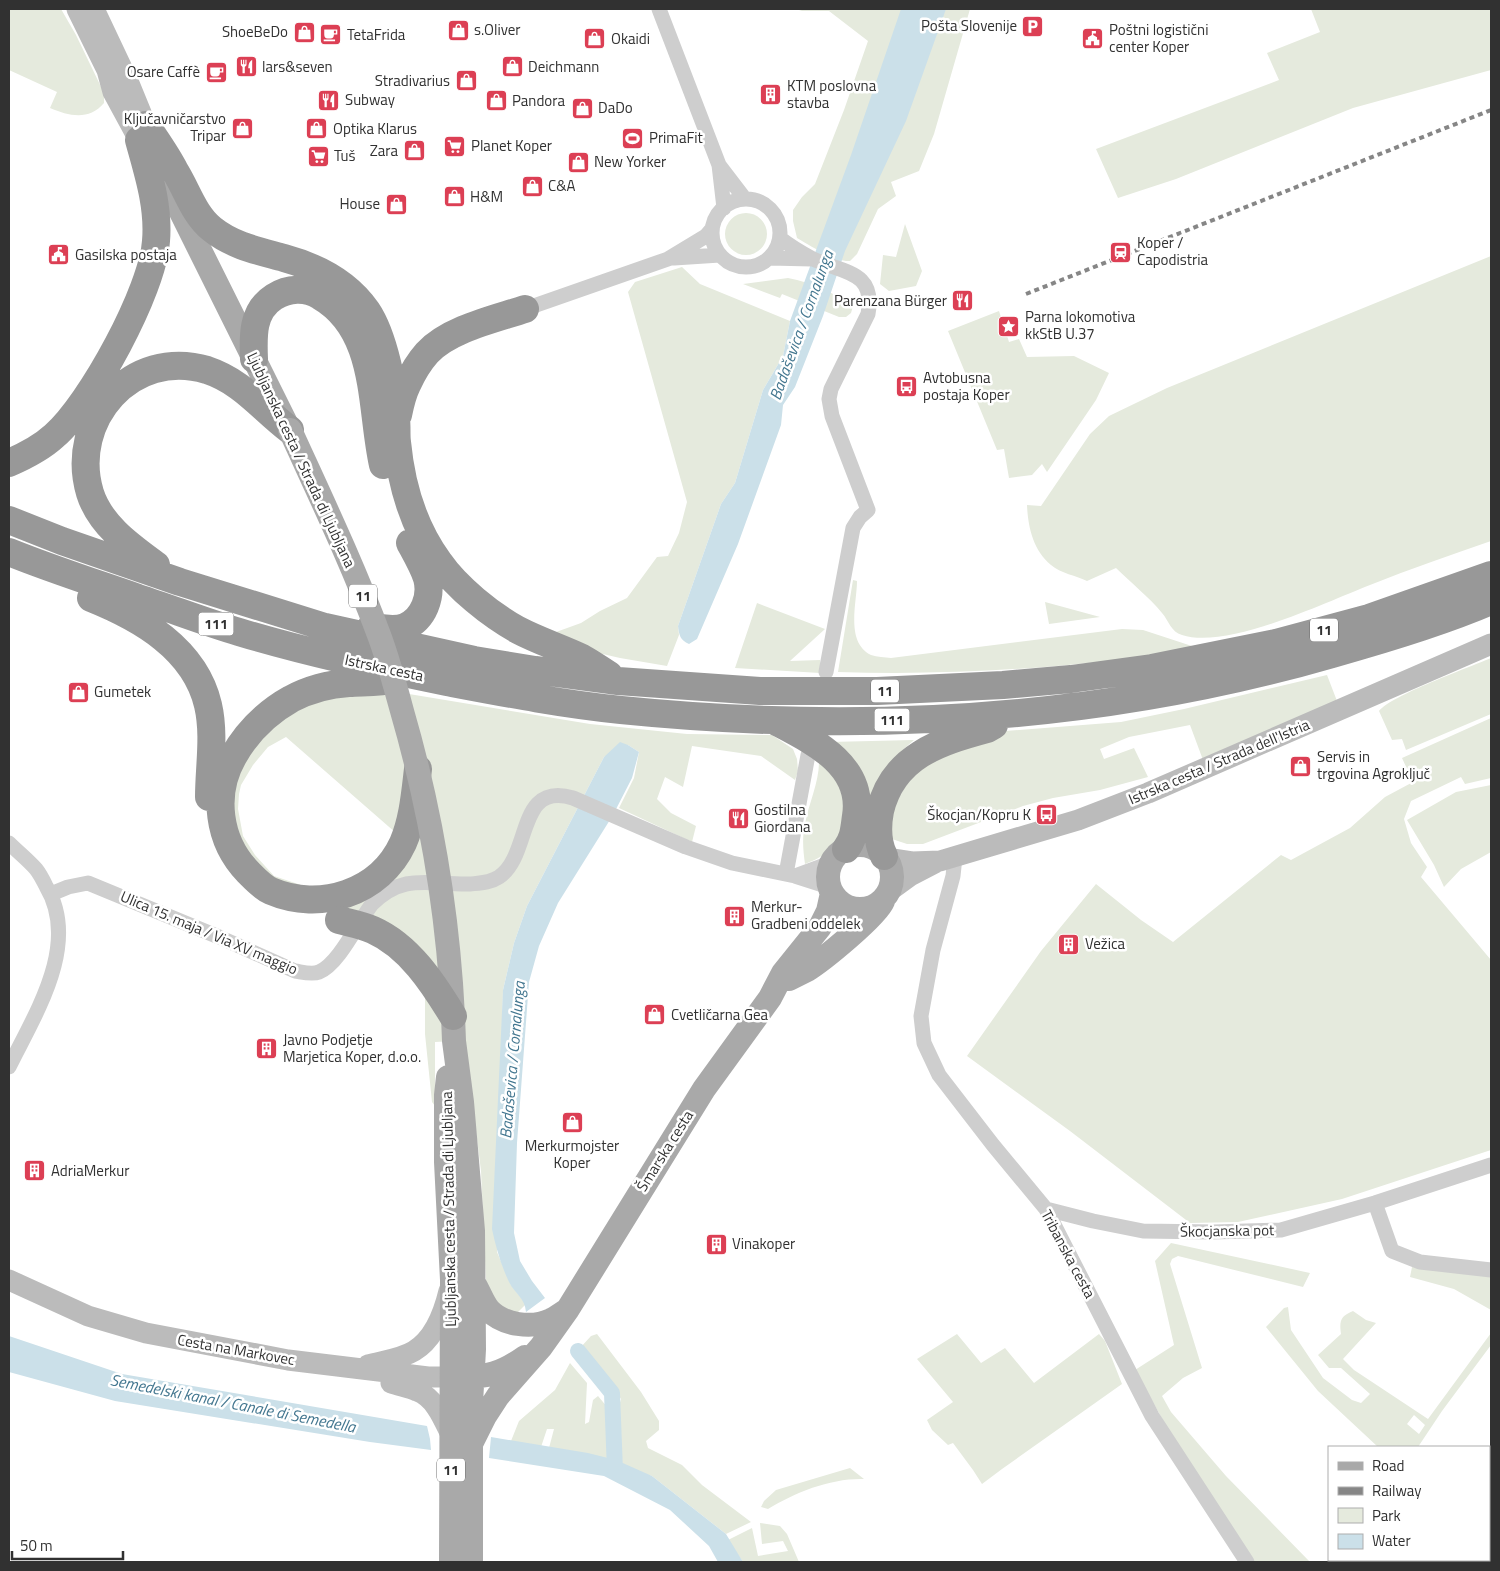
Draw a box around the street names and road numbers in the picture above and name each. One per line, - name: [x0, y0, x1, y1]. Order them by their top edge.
- street label: Ljubljanska cesta / Strada di Ljubljana: [241, 348, 362, 572]
- road number: 11: [349, 584, 377, 608]
- road number: 111: [198, 612, 234, 636]
- road number: 11: [1310, 618, 1338, 642]
- street label: Istrska cesta: [343, 648, 426, 687]
- road number: 11: [871, 679, 899, 702]
- road number: 111: [874, 708, 910, 732]
- street label: Istrska cesta / Strada dell'Istria: [1125, 713, 1313, 810]
- street label: Ulica 15. maja / Via XV maggio: [117, 885, 302, 980]
- street label: Ljubljanska cesta / Strada di Ljubljana: [435, 1091, 462, 1327]
- street label: Šmarska cesta: [630, 1105, 699, 1196]
- street label: Tribanska cesta: [1035, 1205, 1102, 1303]
- street label: Škocjanska pot: [1180, 1218, 1275, 1243]
- street label: Cesta na Markovec: [176, 1328, 297, 1371]
- road number: 11: [437, 1458, 465, 1482]

